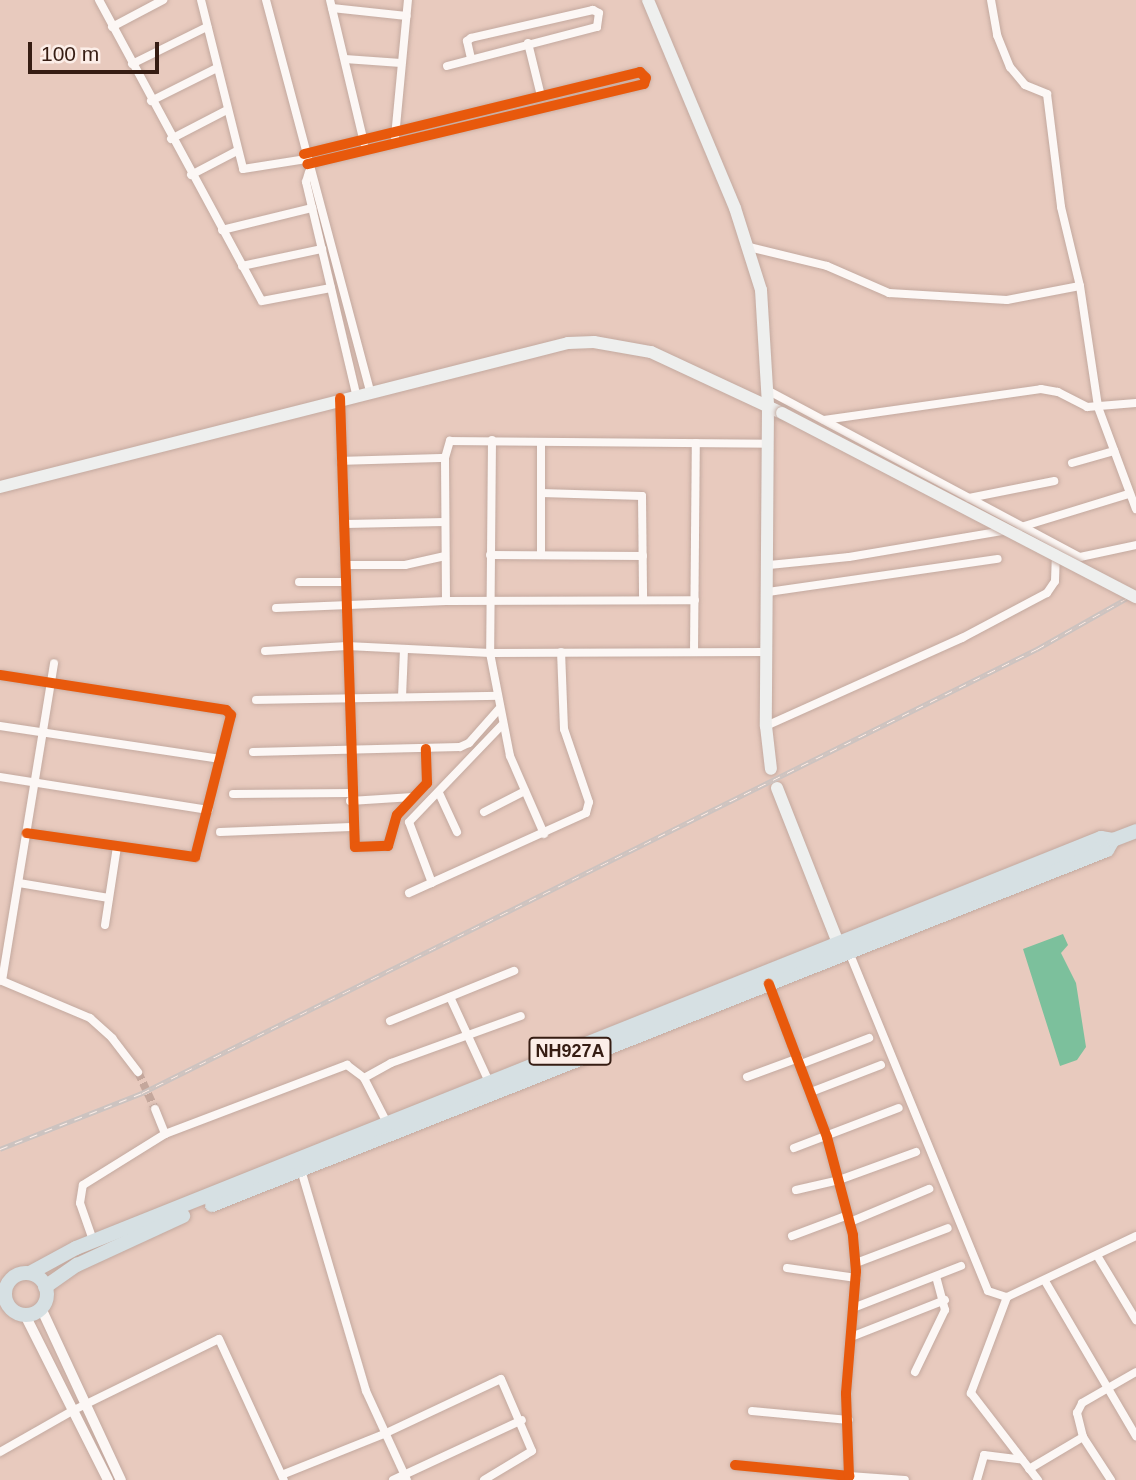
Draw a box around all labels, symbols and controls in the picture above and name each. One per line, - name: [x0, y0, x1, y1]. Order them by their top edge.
- scale bar: [32, 28, 163, 72]
- text: 100 m: [41, 42, 99, 65]
- road number: NH927A: [528, 1036, 612, 1066]

